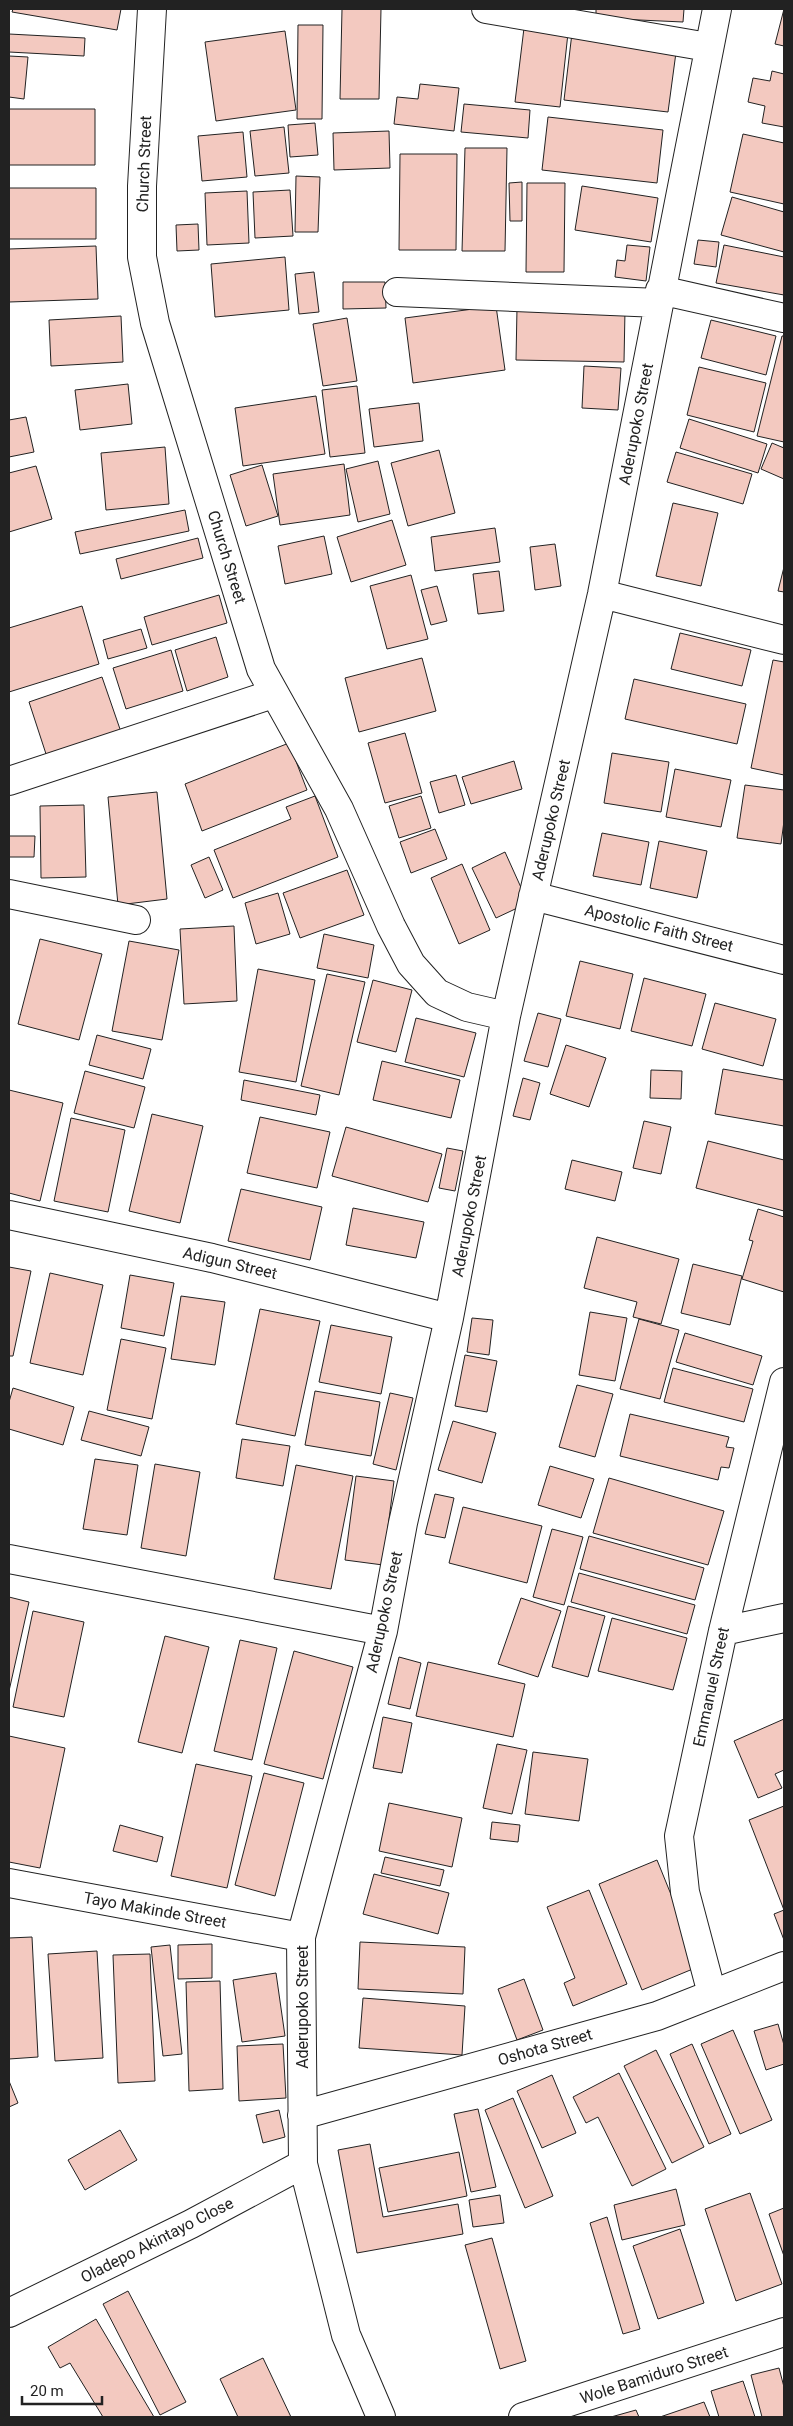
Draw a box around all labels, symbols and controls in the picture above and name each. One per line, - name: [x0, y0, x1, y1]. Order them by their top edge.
- street label: Church Street: [133, 115, 155, 213]
- street label: Aderupoko Street: [615, 361, 657, 487]
- street label: Church Street: [204, 508, 250, 606]
- street label: Aderupoko Street: [528, 758, 574, 882]
- street label: Apostolic Faith Street: [583, 900, 735, 956]
- street label: Aderupoko Street: [448, 1153, 490, 1279]
- street label: Adigun Street: [181, 1243, 279, 1283]
- street label: Aderupoko Street: [362, 1550, 406, 1674]
- street label: Emmanuel Street: [689, 1625, 733, 1749]
- street label: Tayo Makinde Street: [82, 1888, 228, 1932]
- street label: Aderupoko Street: [293, 1945, 312, 2069]
- street label: Oshota Street: [496, 2024, 594, 2070]
- street label: Oladepo Akintayo Close: [77, 2193, 237, 2287]
- street label: Wole Bamiduro Street: [578, 2342, 730, 2408]
- scale bar: [22, 2374, 102, 2406]
- text: 20 m: [30, 2382, 64, 2400]

